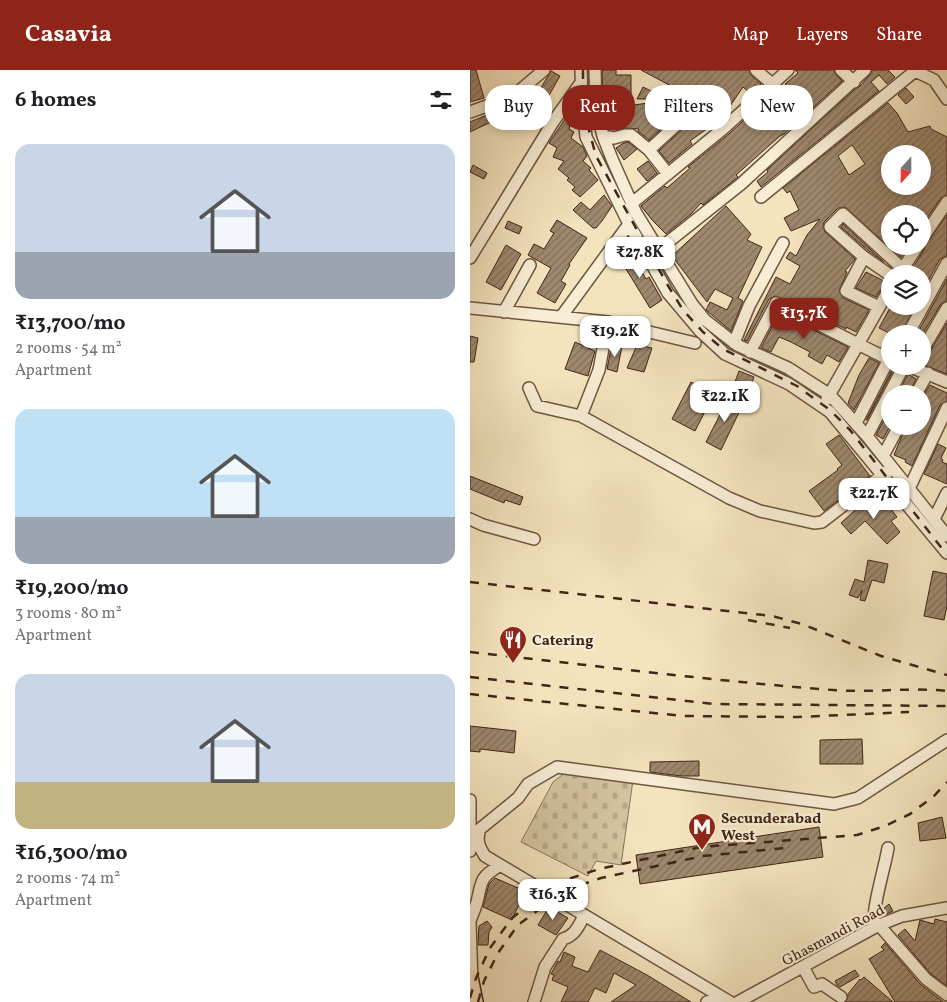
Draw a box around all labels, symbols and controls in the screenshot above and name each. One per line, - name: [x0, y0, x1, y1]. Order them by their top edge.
- text: Casavia: [25, 18, 112, 52]
- text: Map: [732, 23, 768, 48]
- text: Layers: [796, 23, 848, 48]
- text: Share: [876, 23, 922, 48]
- chip: Buy: [485, 85, 552, 130]
- chip: Rent: [562, 85, 635, 130]
- chip: Filters: [645, 85, 731, 130]
- chip: New: [741, 85, 813, 130]
- text: 6 homes: [15, 86, 96, 115]
- icon: filters: [427, 86, 455, 114]
- north arrow: [881, 145, 931, 195]
- map controls: [881, 145, 931, 435]
- icon: home: [190, 176, 280, 266]
- button: locate: [881, 205, 931, 255]
- pin: ₹27.8K: [599, 236, 681, 279]
- text: ₹27.8K: [616, 242, 664, 264]
- button: layers: [881, 265, 931, 315]
- pin: ₹13.7K: [763, 298, 845, 340]
- text: ₹13.7K: [781, 303, 827, 325]
- text: ₹13,700/mo: [15, 309, 125, 338]
- pin: ₹19.2K: [574, 316, 656, 358]
- text: ₹19.2K: [591, 321, 639, 343]
- button: +: [881, 325, 931, 375]
- text: 2 rooms · 54 m²: [15, 338, 122, 360]
- text: Apartment: [15, 360, 92, 382]
- pin: ₹22.1K: [684, 380, 766, 423]
- button: −: [881, 385, 931, 435]
- text: ₹22.1K: [701, 386, 749, 408]
- icon: home: [190, 441, 280, 531]
- pin: ₹22.7K: [833, 478, 915, 520]
- text: ₹22.7K: [850, 483, 898, 505]
- text: ₹19,200/mo: [15, 574, 128, 603]
- text: 3 rooms · 80 m²: [15, 603, 122, 625]
- text: Apartment: [15, 625, 92, 647]
- restaurant icon: Catering: [498, 625, 528, 664]
- place label: Catering: [532, 631, 593, 652]
- icon: home: [190, 706, 280, 796]
- place label: Secunderabad West: [721, 809, 821, 847]
- metro station icon: Secunderabad West: [687, 812, 717, 851]
- text: ₹16,300/mo: [15, 839, 128, 868]
- text: 2 rooms · 74 m²: [15, 868, 120, 890]
- pin: ₹16.3K: [512, 878, 594, 921]
- text: ₹16.3K: [529, 884, 577, 906]
- text: Apartment: [15, 890, 92, 912]
- street label: Ghasmandi Road: [779, 900, 889, 972]

